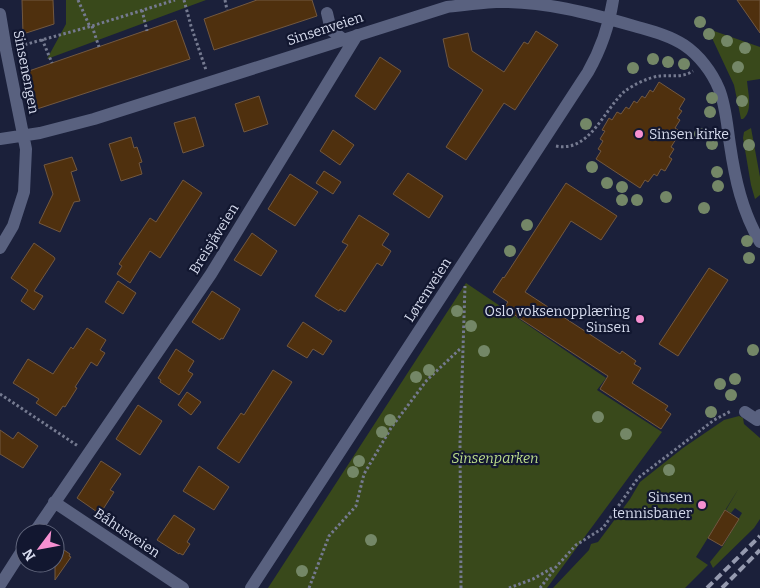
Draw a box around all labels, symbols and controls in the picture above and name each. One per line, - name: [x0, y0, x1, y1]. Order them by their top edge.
- street label: Sinsenveien: [285, 9, 365, 49]
- street label: Sinsenengen: [10, 29, 42, 115]
- place label: Sinsen kirke: [649, 126, 729, 143]
- marker: Sinsen kirke: [633, 128, 645, 140]
- street label: Breisjåveien: [186, 201, 242, 277]
- street label: Lørenveien: [401, 255, 455, 325]
- place label: Oslo voksenopplæring Sinsen: [485, 303, 630, 336]
- marker: Oslo voksenopplæring Sinsen: [634, 313, 646, 325]
- park label: Sinsenparken: [451, 450, 539, 467]
- place label: Sinsen tennisbaner: [612, 489, 692, 522]
- marker: Sinsen tennisbaner: [696, 499, 708, 511]
- street label: Båhusveien: [91, 505, 163, 561]
- north arrow: [15, 523, 65, 573]
- text: N: [19, 545, 39, 564]

